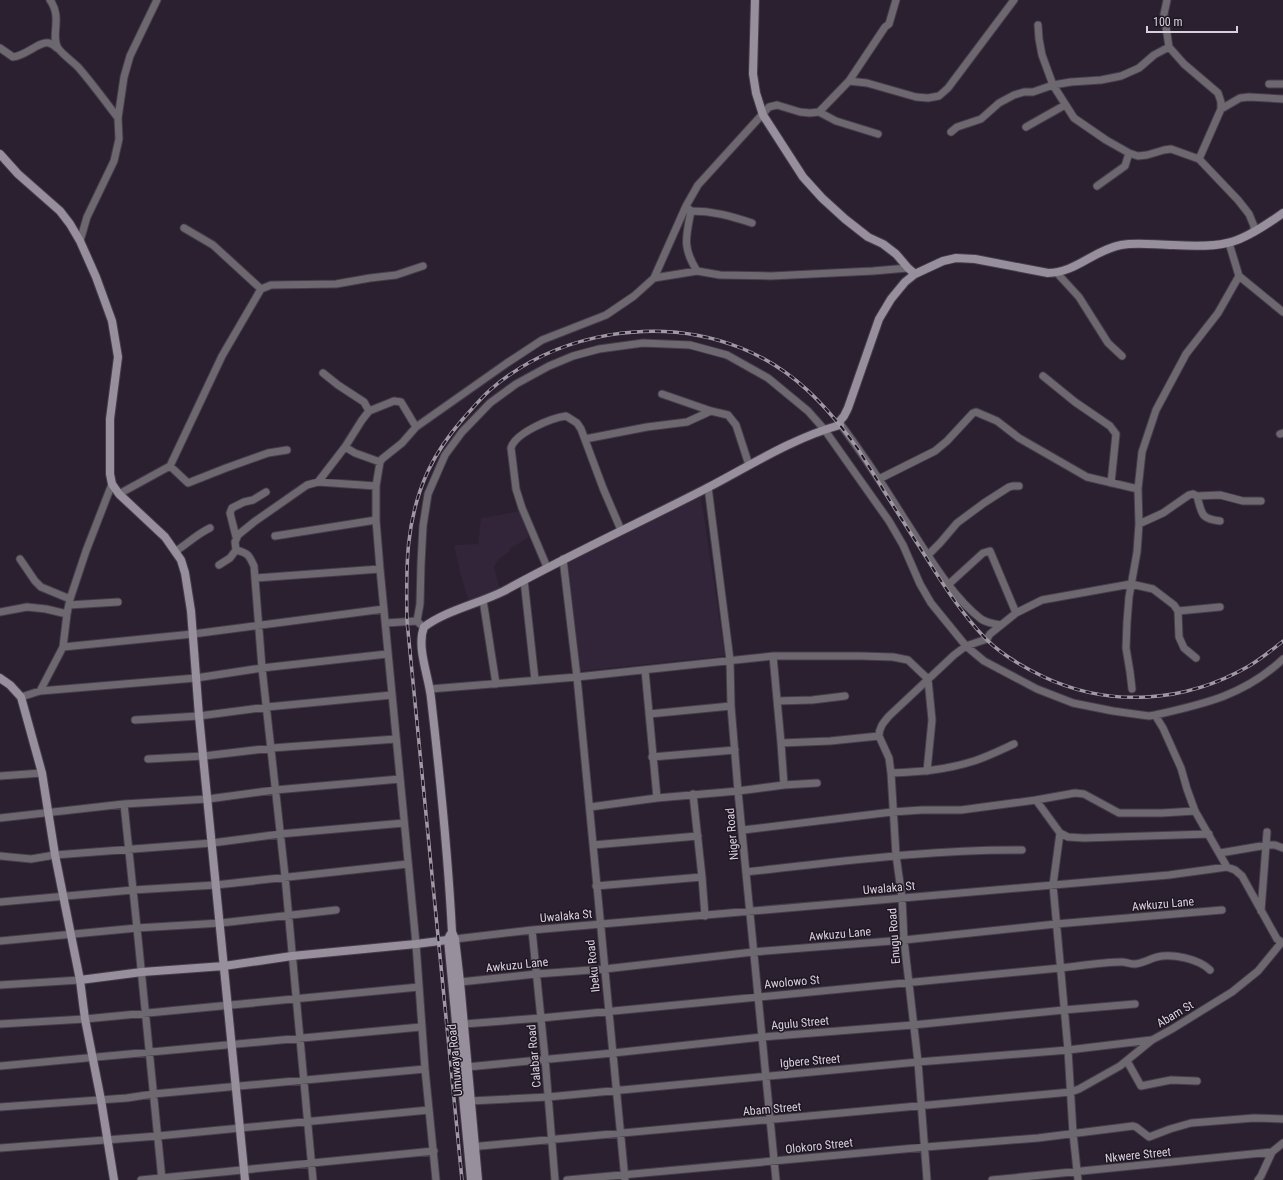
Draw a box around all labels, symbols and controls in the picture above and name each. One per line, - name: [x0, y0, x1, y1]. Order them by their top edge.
- scale bar: [1147, 8, 1237, 34]
- text: 100 m: [1153, 15, 1183, 29]
- street label: Niger Road: [723, 807, 741, 861]
- street label: Uwalaka St: [862, 879, 916, 897]
- street label: Awkuzu Lane: [1131, 894, 1195, 914]
- street label: Uwalaka St: [539, 907, 593, 925]
- street label: Enugu Road: [885, 907, 903, 964]
- street label: Awkuzu Lane: [808, 924, 872, 944]
- street label: Ibeku Road: [583, 939, 603, 993]
- street label: Awkuzu Lane: [485, 955, 549, 975]
- street label: Awolowo St: [764, 973, 821, 991]
- street label: Abam St: [1154, 997, 1196, 1030]
- street label: Agulu Street: [770, 1013, 830, 1033]
- street label: Umuwaya Road: [445, 1023, 465, 1097]
- street label: Calabar Road: [524, 1024, 544, 1088]
- street label: Igbere Street: [779, 1051, 841, 1071]
- street label: Abam Street: [742, 1099, 802, 1119]
- street label: Olokoro Street: [785, 1135, 854, 1157]
- street label: Nkwere Street: [1104, 1145, 1172, 1165]

